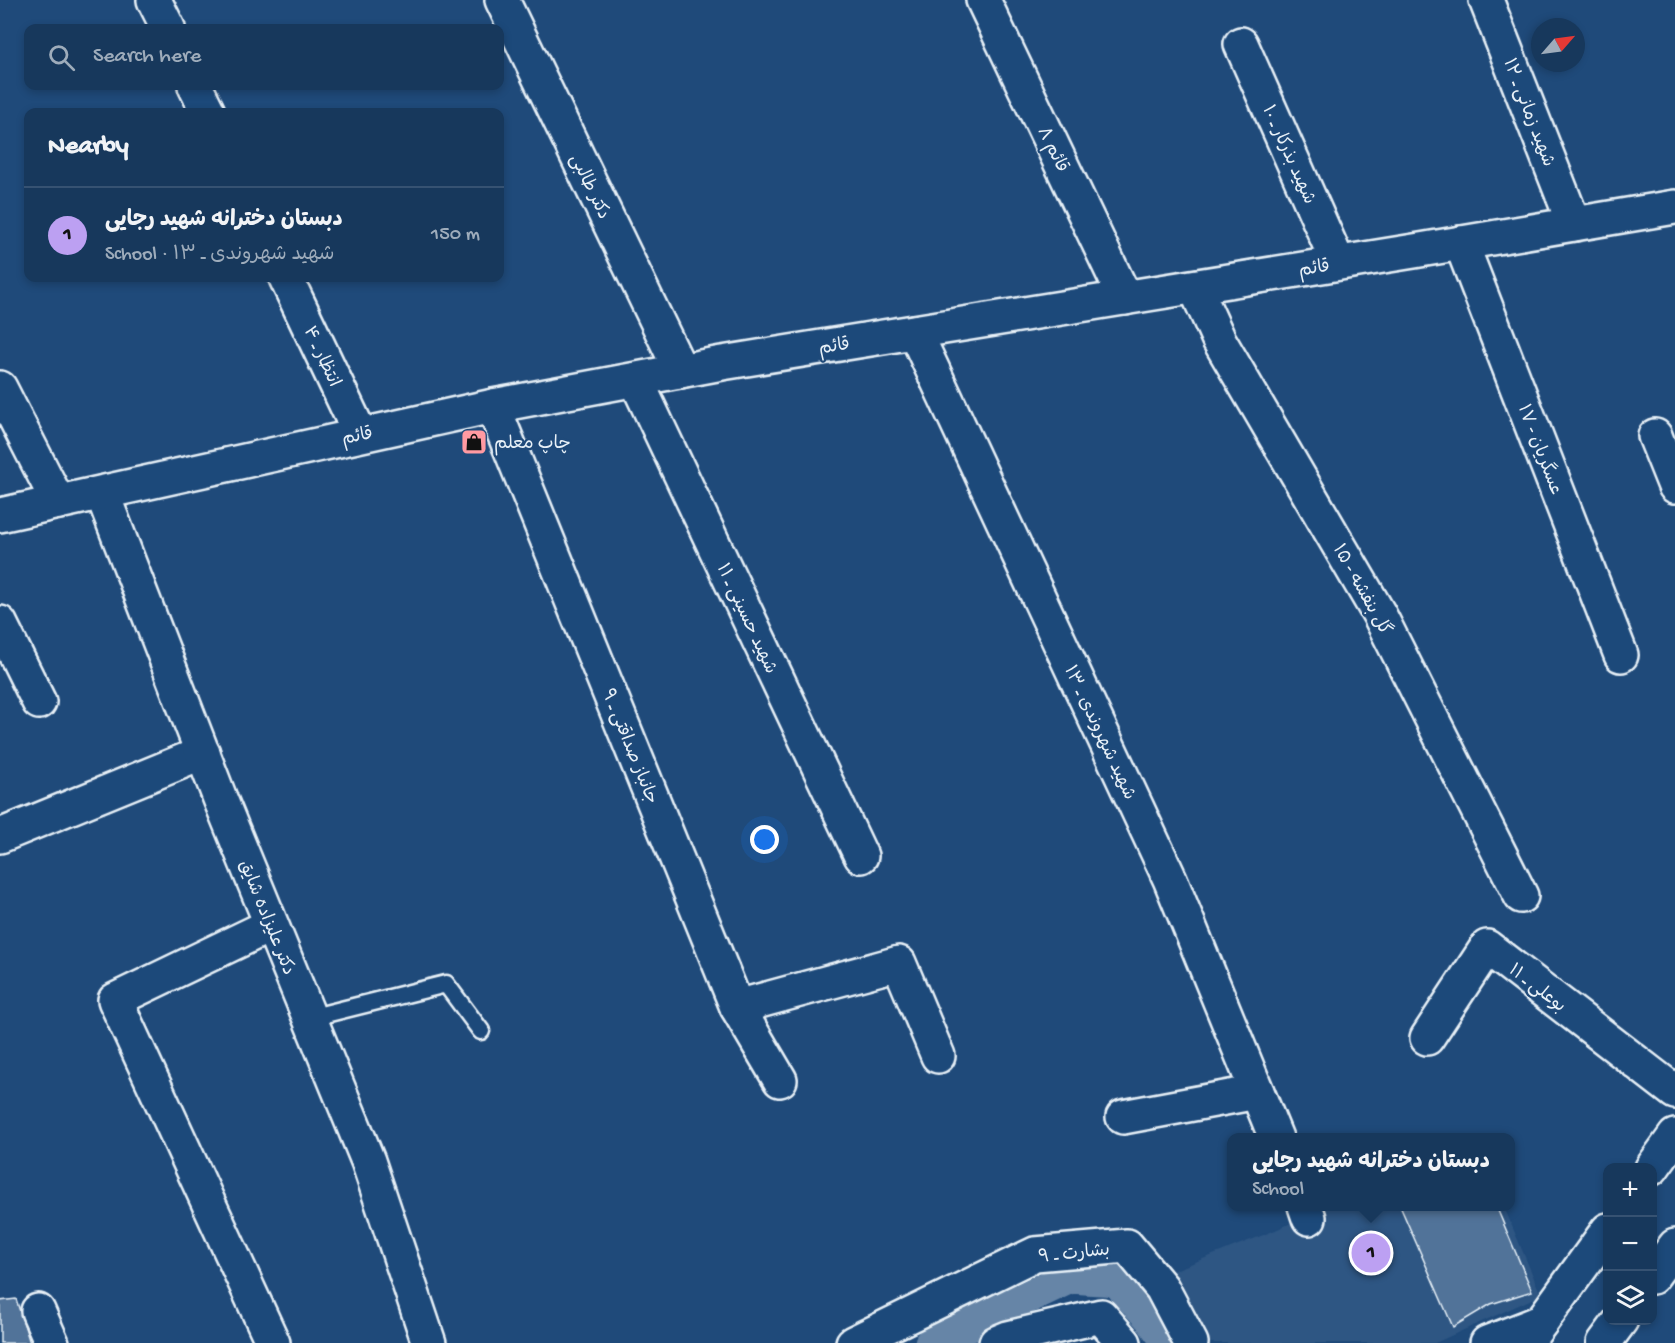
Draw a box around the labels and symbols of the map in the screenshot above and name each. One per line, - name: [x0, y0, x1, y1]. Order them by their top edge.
- north arrow: [1531, 18, 1585, 72]
- street label: شهید زمانی ـ ۱۲: [1497, 56, 1558, 170]
- street label: شهید بذرکار ـ ۱۰: [1257, 102, 1319, 208]
- street label: قائم ۸: [1031, 124, 1072, 177]
- street label: دکتر طالبی: [564, 151, 614, 223]
- street label: قائم: [1297, 257, 1332, 283]
- street label: انتظار ـ ۴: [298, 323, 344, 391]
- street label: قائم: [817, 335, 852, 361]
- street label: عسگریان - ۱۷: [1512, 401, 1567, 498]
- street label: قائم: [340, 424, 375, 452]
- shop icon: چاپ معلم: [459, 427, 489, 457]
- place label: چاپ معلم: [494, 434, 571, 456]
- street label: گل بنفشه - ۱۵: [1327, 540, 1396, 640]
- street label: شهید حسینی ـ ۱۱: [711, 561, 780, 678]
- street label: شهید شهروندی ـ ۱۳: [1058, 663, 1139, 804]
- street label: جانباز صداقتی ـ ۹: [596, 686, 661, 808]
- your location: [750, 825, 779, 854]
- street label: دکتر علیزاده شایق: [233, 857, 298, 978]
- street label: بوعلی ـ ۱۱: [1504, 960, 1569, 1018]
- pin: 1: [1352, 1230, 1390, 1276]
- street label: بشارت ـ ۹: [1038, 1240, 1111, 1269]

